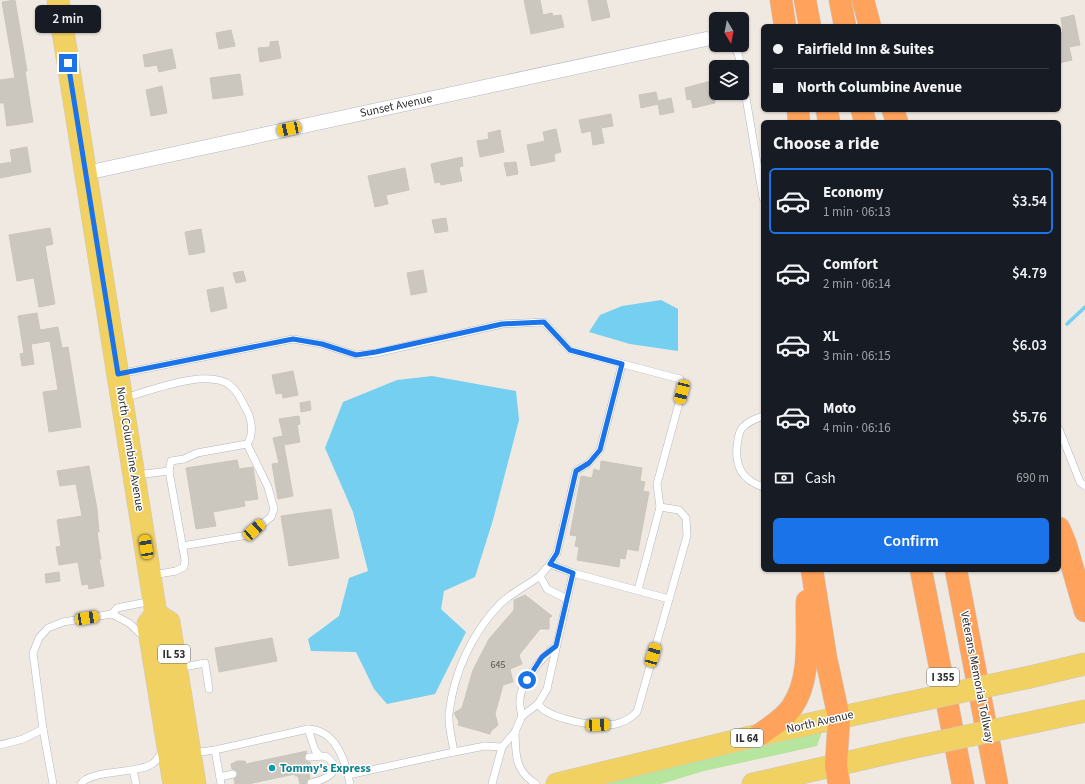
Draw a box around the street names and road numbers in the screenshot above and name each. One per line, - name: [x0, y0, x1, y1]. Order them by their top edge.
- street label: Sunset Avenue: [358, 90, 434, 122]
- street label: North Columbine Avenue: [112, 386, 148, 513]
- street label: Veterans Memorial Tollway: [956, 610, 998, 745]
- road number: IL 53: [158, 645, 190, 663]
- road number: I 355: [927, 668, 959, 686]
- street label: North Avenue: [785, 706, 855, 738]
- road number: IL 64: [731, 729, 763, 747]

